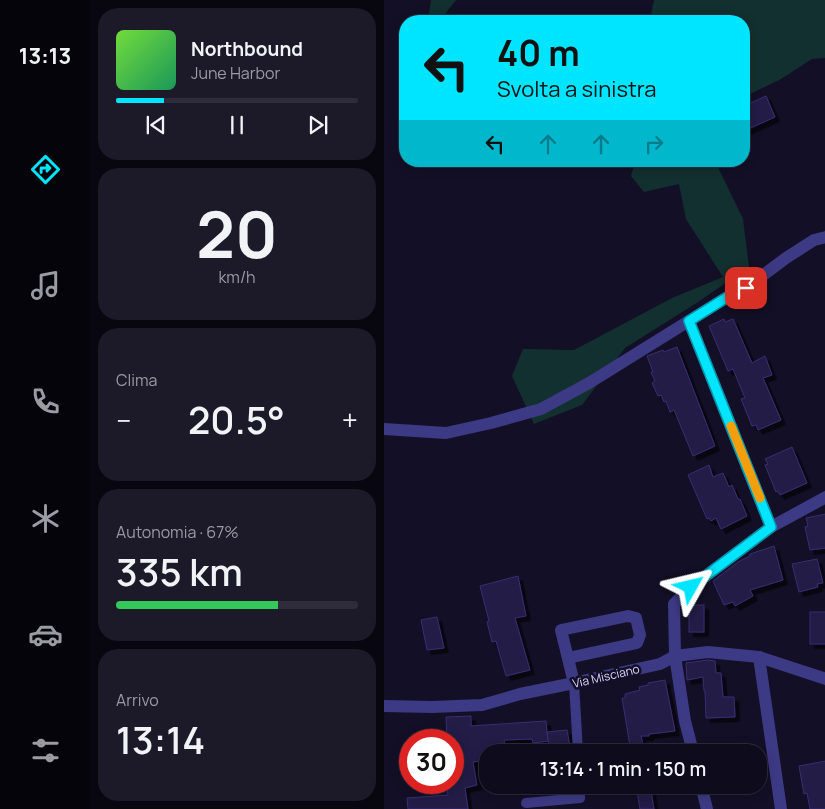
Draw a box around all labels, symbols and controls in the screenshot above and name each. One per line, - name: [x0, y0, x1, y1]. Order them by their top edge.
- text: 40 m: [497, 29, 580, 77]
- icon: left: [414, 35, 479, 100]
- text: Northbound: [191, 36, 303, 62]
- text: 13:13: [19, 41, 71, 71]
- text: June Harbor: [191, 62, 280, 84]
- text: Svolta a sinistra: [497, 74, 656, 104]
- icon: previous: [142, 111, 170, 139]
- icon: pause: [223, 111, 251, 139]
- icon: next: [304, 111, 332, 139]
- icon: left: [481, 130, 509, 158]
- icon: ahead: [534, 130, 562, 158]
- icon: ahead: [587, 130, 615, 158]
- icon: right: [640, 130, 668, 158]
- icon: directions: [28, 152, 63, 187]
- text: 20: [196, 189, 278, 278]
- text: km/h: [218, 266, 256, 288]
- pin: [725, 267, 767, 309]
- icon: music: [28, 268, 63, 303]
- icon: arrive: [732, 274, 760, 302]
- text: Clima: [116, 369, 157, 391]
- icon: phone: [28, 384, 63, 419]
- text: 20.5°: [188, 393, 285, 445]
- text: −: [116, 401, 131, 439]
- text: +: [342, 401, 358, 439]
- icon: climate: [28, 501, 63, 536]
- text: Autonomia · 67%: [116, 521, 239, 543]
- text: 335 km: [116, 545, 243, 597]
- position arrow: [664, 560, 716, 612]
- icon: car: [28, 617, 63, 652]
- street label: Via Misciano: [571, 660, 641, 692]
- text: Arrivo: [116, 689, 159, 711]
- text: 13:14: [116, 713, 205, 765]
- speed limit sign: 30: [399, 729, 464, 794]
- icon: filters: [28, 733, 63, 768]
- text: 13:14 · 1 min · 150 m: [540, 756, 706, 782]

